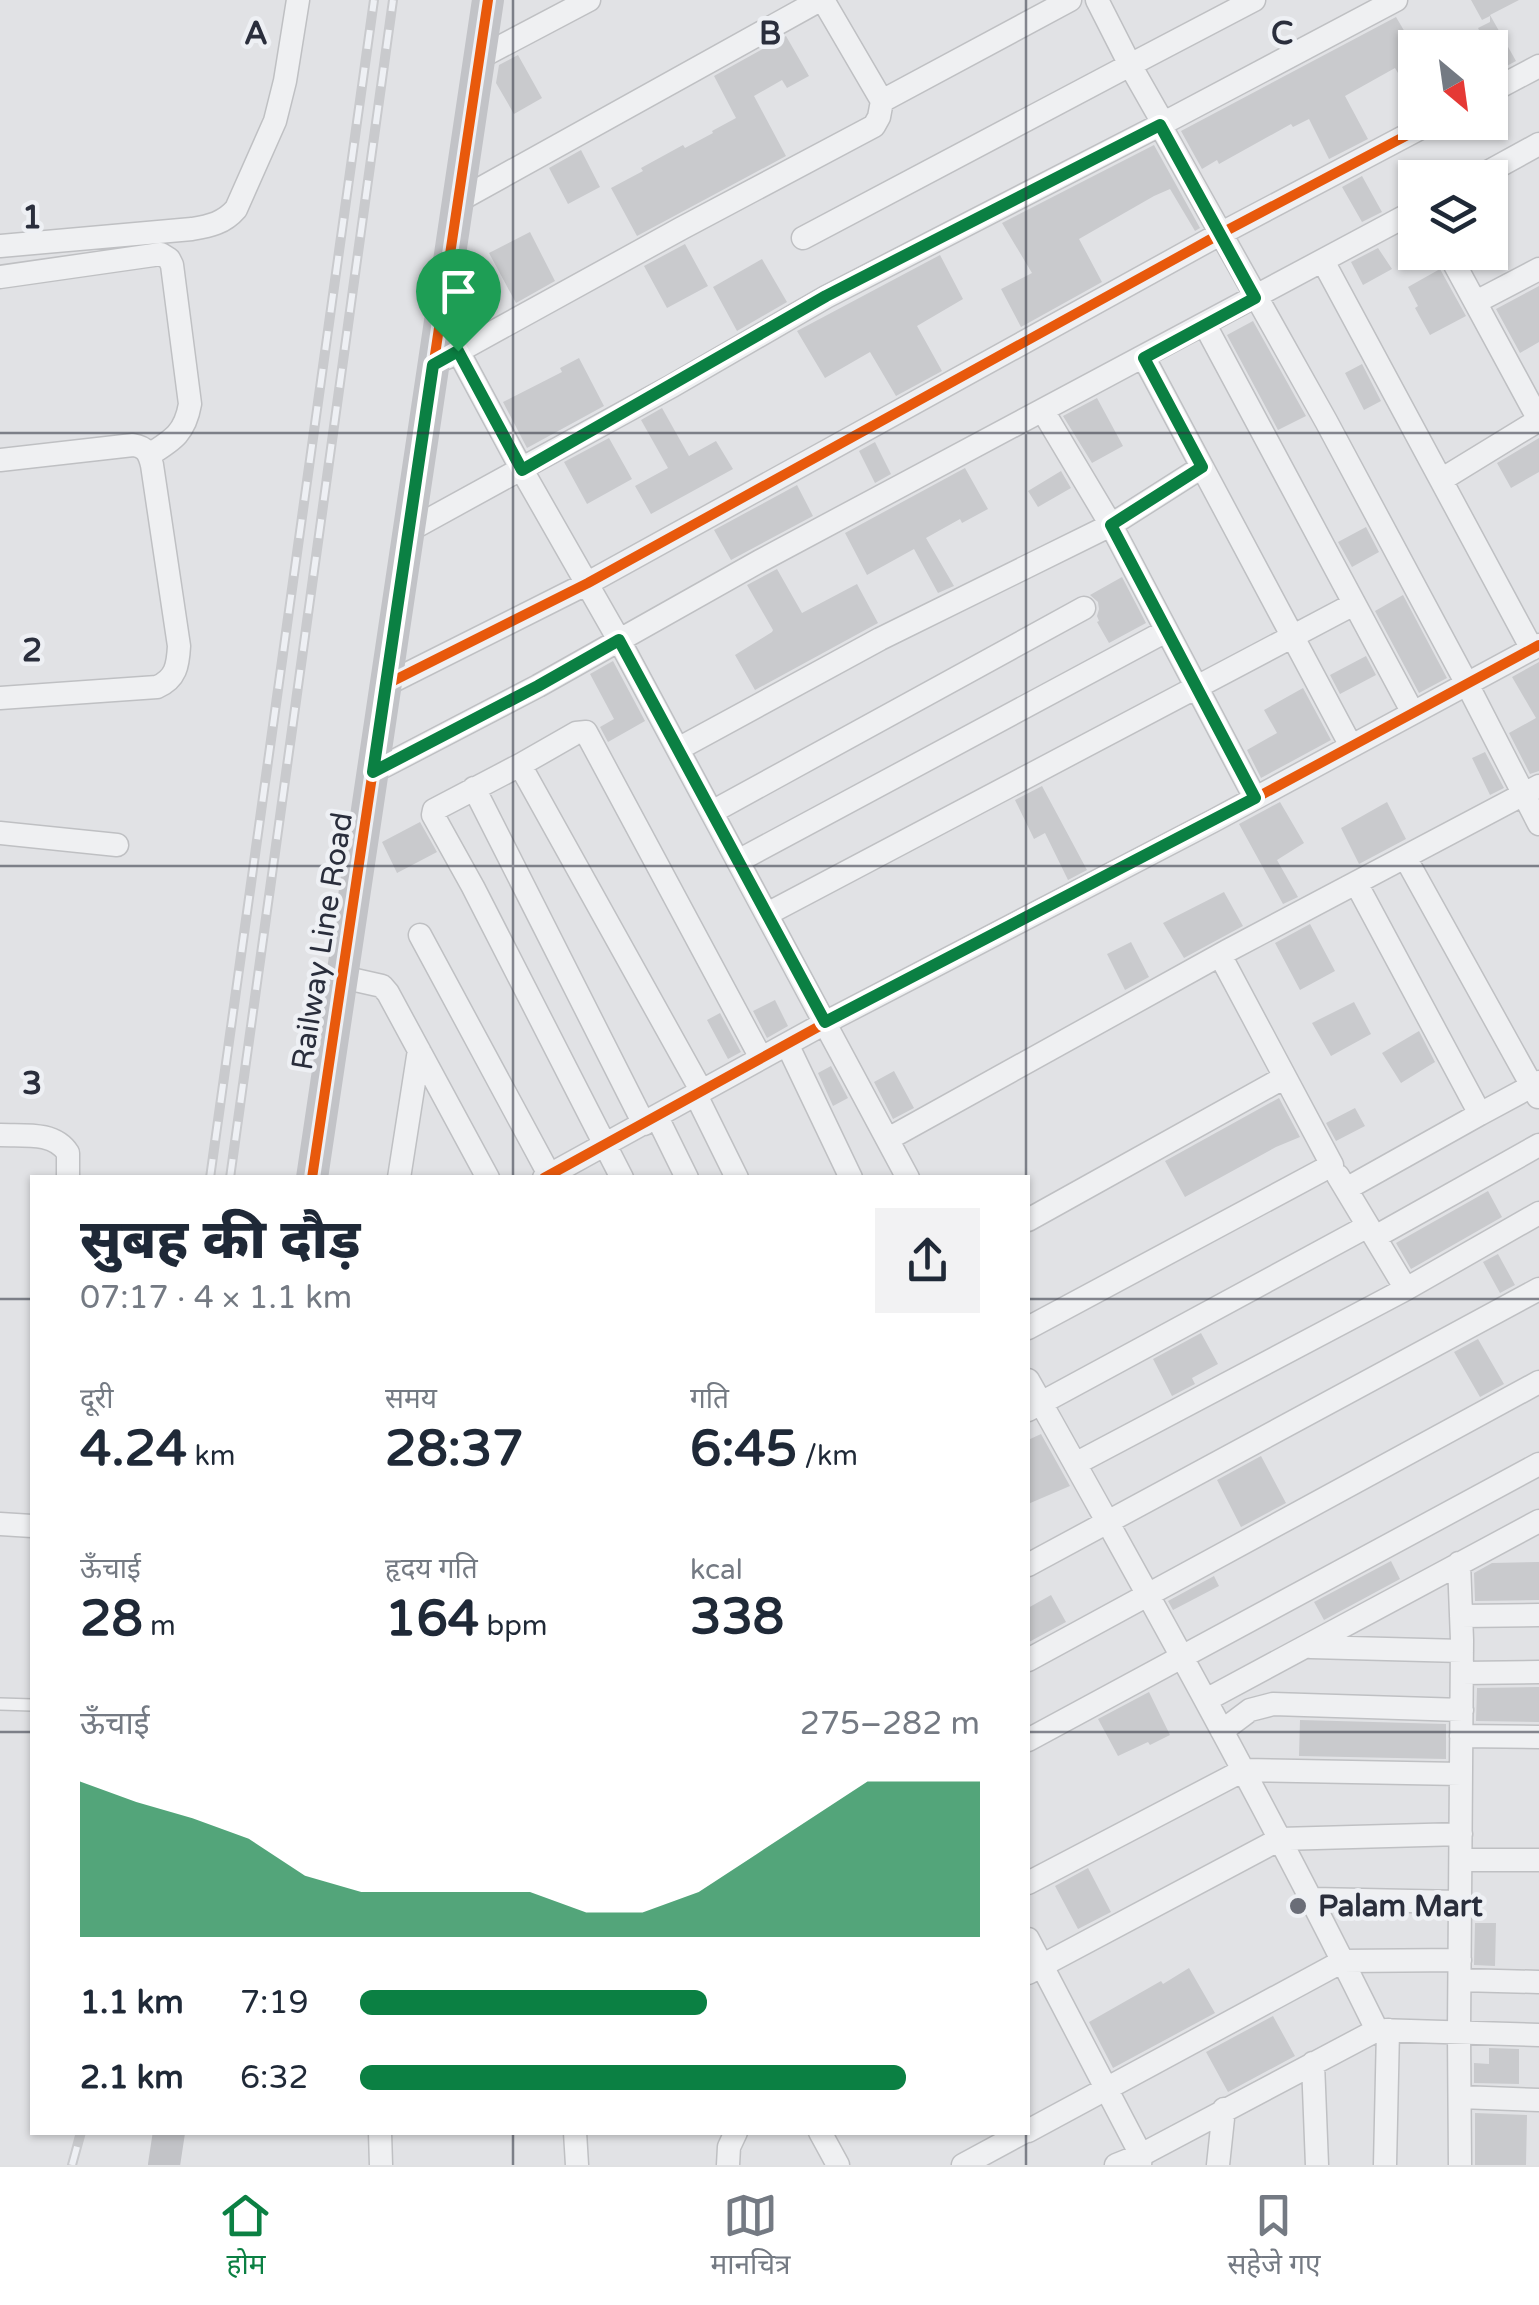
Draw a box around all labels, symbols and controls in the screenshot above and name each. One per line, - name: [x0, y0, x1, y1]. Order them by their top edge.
- text: A: [244, 15, 268, 53]
- text: B: [759, 15, 781, 53]
- text: C: [1271, 15, 1293, 53]
- north arrow: [1398, 30, 1508, 140]
- map controls: [1398, 30, 1508, 270]
- button: layers: [1398, 160, 1508, 270]
- text: 1: [22, 199, 42, 237]
- pin: [416, 249, 501, 352]
- icon: arrive: [431, 264, 486, 319]
- text: 2: [22, 632, 42, 670]
- street label: Railway Line Road: [284, 810, 361, 1073]
- text: 3: [22, 1065, 42, 1103]
- text: सुबह की दौड़: [80, 1208, 360, 1274]
- button: share: [875, 1208, 980, 1313]
- text: 07:17 · 4 × 1.1 km: [80, 1279, 352, 1317]
- text: दूरी: [80, 1382, 114, 1416]
- text: समय: [385, 1382, 437, 1416]
- text: गति: [690, 1382, 729, 1416]
- text: 4.24: [80, 1419, 187, 1479]
- text: 28:37: [385, 1419, 524, 1479]
- text: 6:45: [690, 1419, 797, 1479]
- text: km: [187, 1439, 235, 1473]
- text: /km: [797, 1439, 858, 1473]
- text: ऊँचाई: [80, 1552, 141, 1586]
- text: हृदय गति: [385, 1552, 478, 1586]
- text: kcal: [690, 1553, 743, 1587]
- text: 338: [690, 1587, 784, 1647]
- text: 28: [80, 1589, 143, 1649]
- text: 164: [385, 1589, 479, 1649]
- text: m: [143, 1609, 176, 1643]
- text: bpm: [479, 1609, 548, 1643]
- text: ऊँचाई: [80, 1705, 149, 1743]
- text: 275–282 m: [800, 1705, 980, 1743]
- place label: Palam Mart: [1318, 1888, 1483, 1925]
- marker: Palam Mart: [1287, 1895, 1309, 1917]
- text: 1.1 km: [80, 1984, 184, 2022]
- text: 7:19: [240, 1984, 309, 2022]
- text: 2.1 km: [80, 2059, 184, 2097]
- text: 6:32: [240, 2059, 309, 2097]
- tab: होम: [218, 2188, 273, 2285]
- tab: मानचित्र: [710, 2188, 790, 2285]
- tab: सहेजे गए: [1227, 2188, 1321, 2285]

